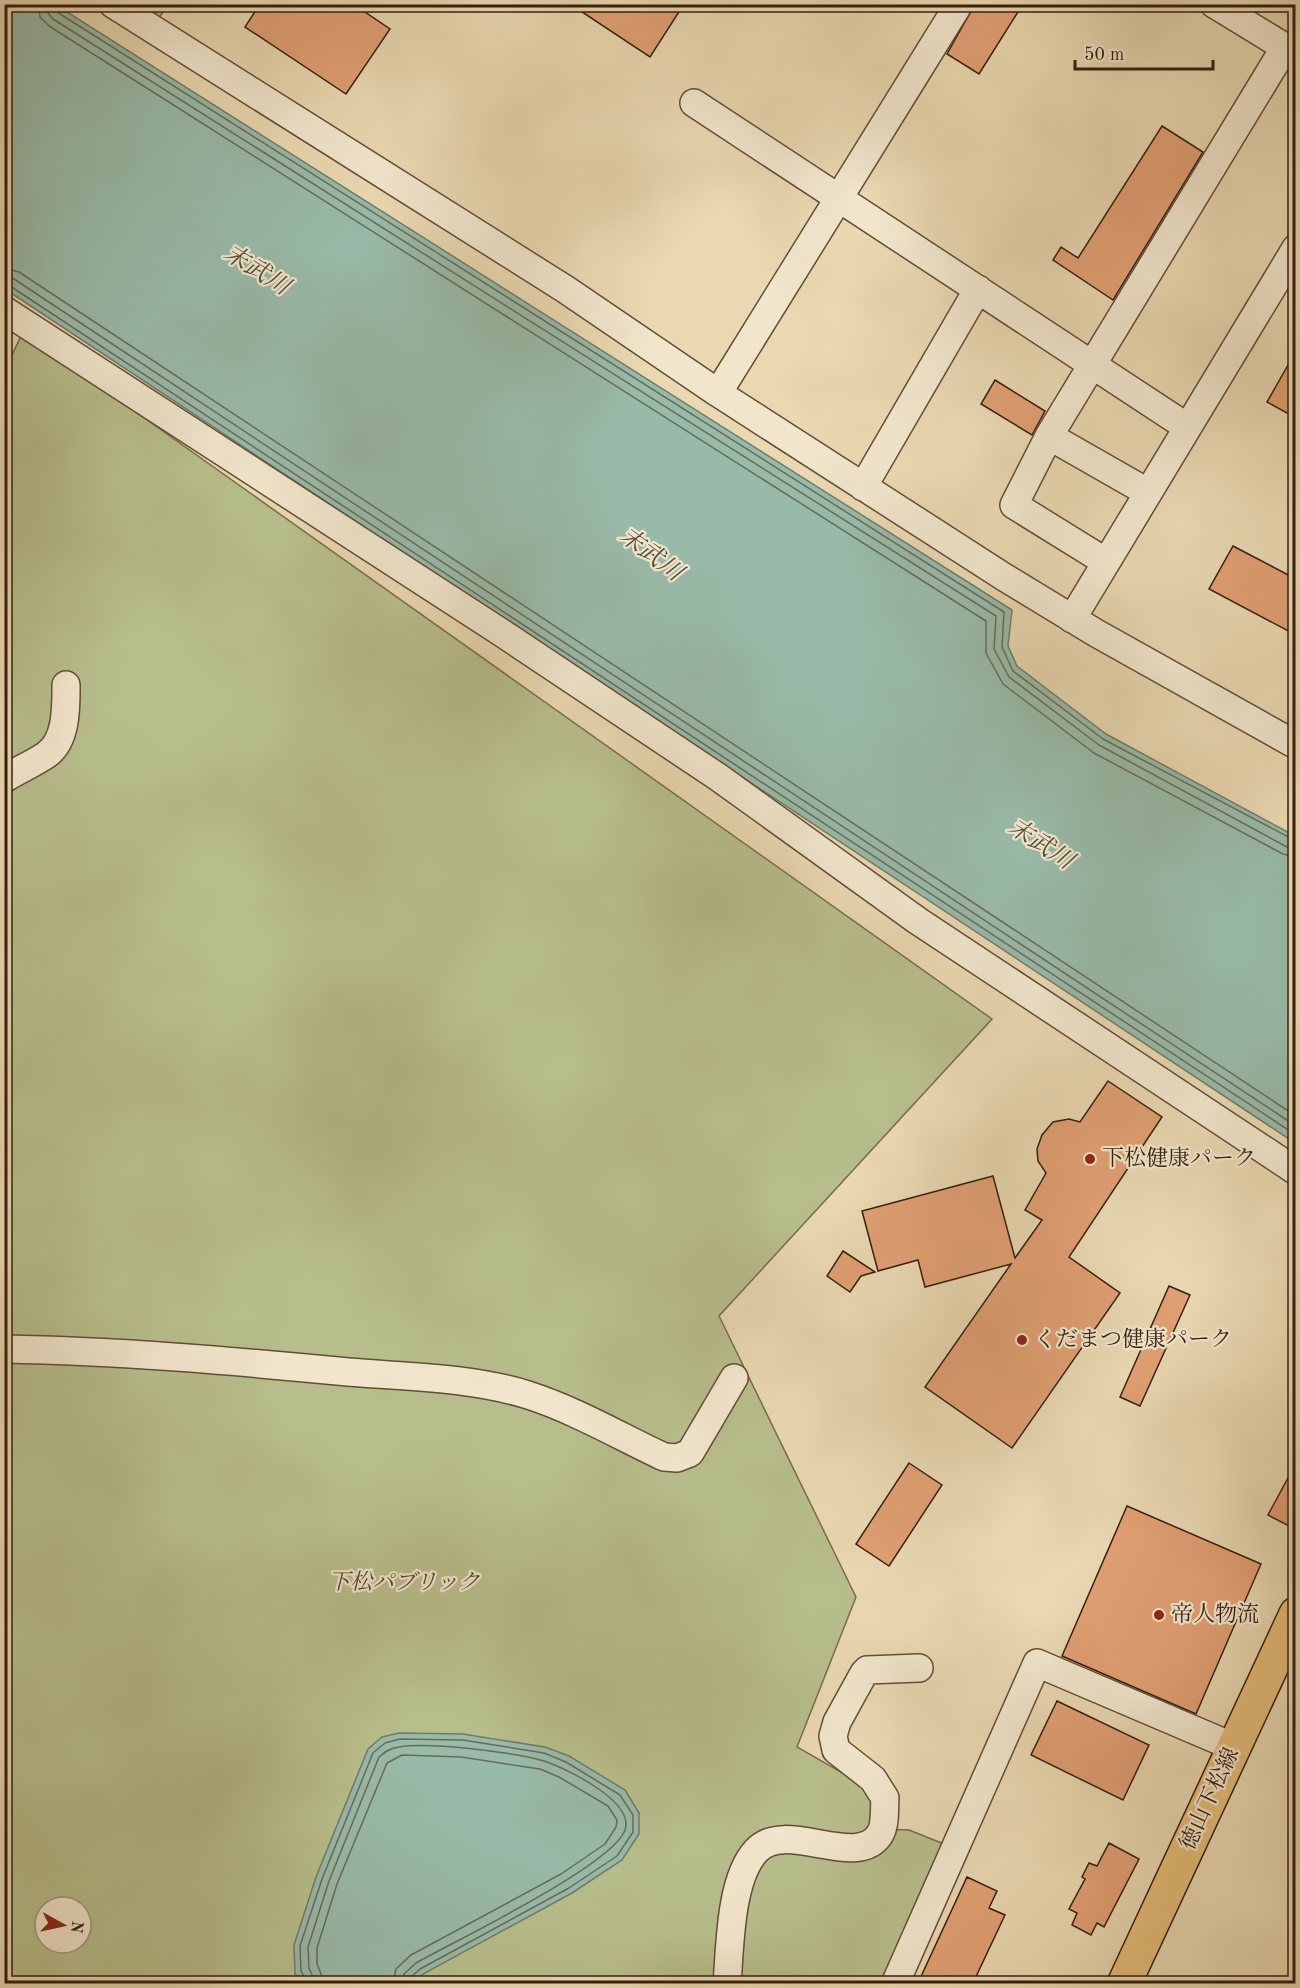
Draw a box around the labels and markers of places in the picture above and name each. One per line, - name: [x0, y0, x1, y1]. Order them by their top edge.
- place label: 下松健康パーク: [1102, 1146, 1256, 1170]
- marker: 下松健康パーク: [1083, 1152, 1097, 1166]
- place label: くだまつ健康パーク: [1034, 1327, 1232, 1351]
- marker: くだまつ健康パーク: [1015, 1333, 1029, 1347]
- place label: 帝人物流: [1171, 1602, 1259, 1626]
- marker: 帝人物流: [1152, 1608, 1166, 1622]

